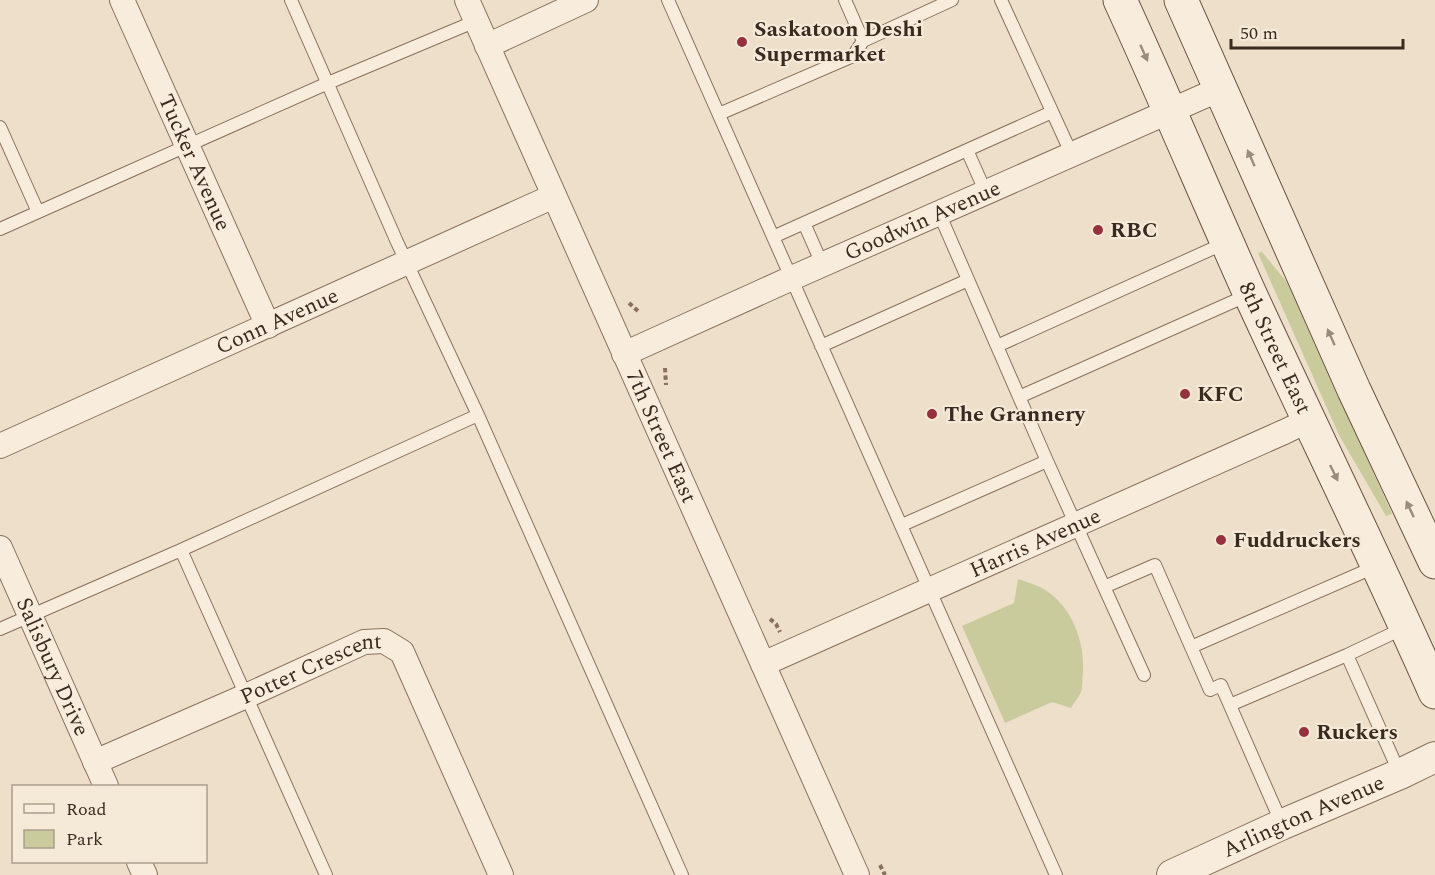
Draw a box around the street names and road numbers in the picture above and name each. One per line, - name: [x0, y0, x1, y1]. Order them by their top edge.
- street label: Tucker Avenue: [150, 89, 240, 236]
- street label: Goodwin Avenue: [839, 171, 1006, 269]
- street label: 8th Street East: [1230, 276, 1320, 420]
- street label: Conn Avenue: [210, 279, 344, 363]
- street label: 7th Street East: [617, 365, 706, 509]
- street label: Harris Avenue: [964, 499, 1106, 586]
- street label: Salisbury Drive: [8, 592, 98, 741]
- street label: Potter Crescent: [234, 625, 383, 713]
- street label: Arlington Avenue: [1217, 766, 1390, 866]

